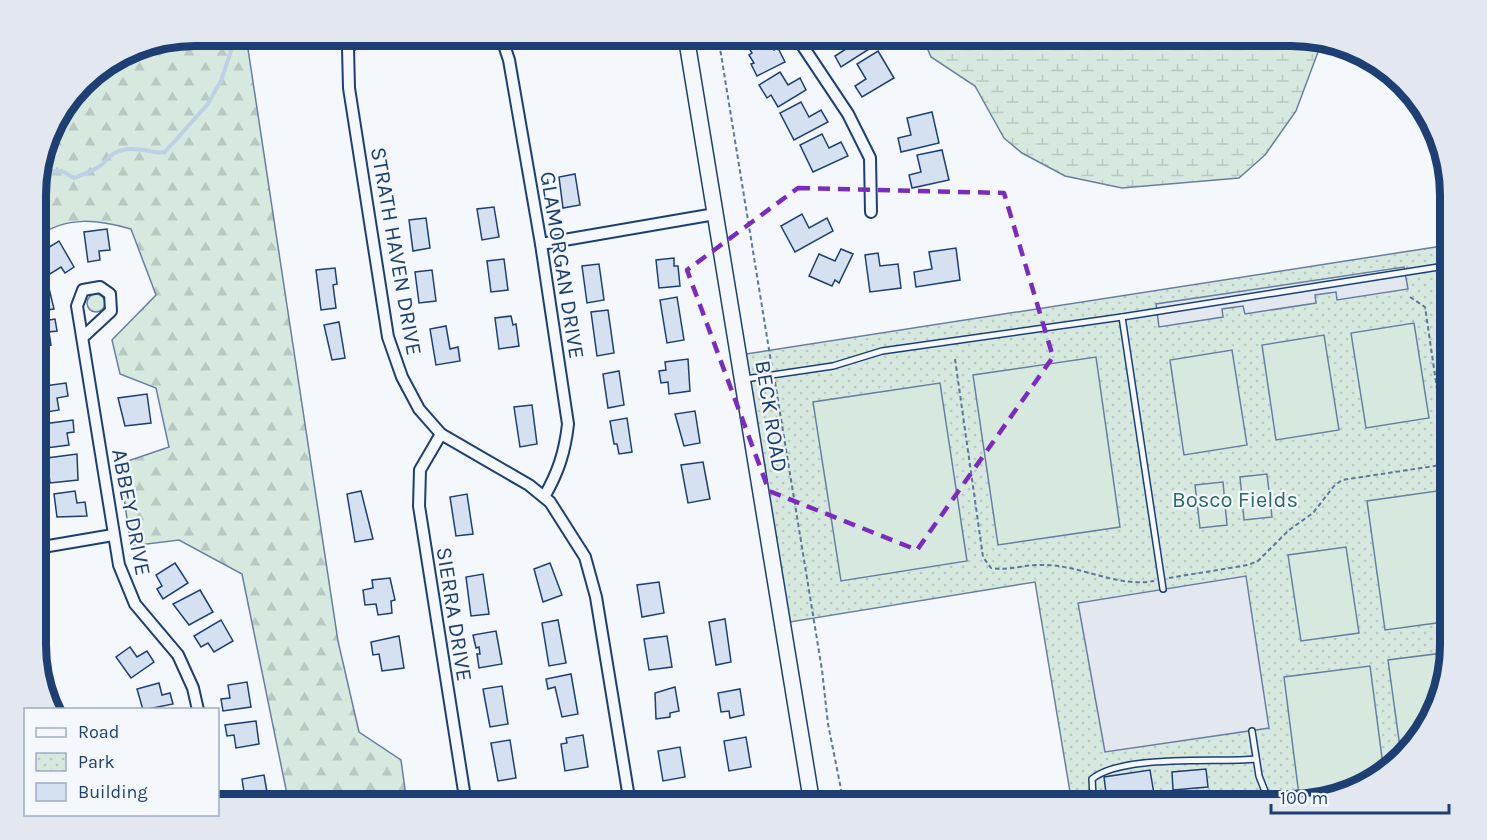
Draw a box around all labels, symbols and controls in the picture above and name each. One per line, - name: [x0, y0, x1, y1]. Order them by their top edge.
- street label: STRATH HAVEN DRIVE: [365, 145, 427, 357]
- street label: GLAMORGAN DRIVE: [534, 170, 590, 361]
- street label: BECK ROAD: [749, 358, 793, 474]
- street label: ABBEY DRIVE: [106, 447, 156, 578]
- park label: Bosco Fields: [1172, 487, 1298, 513]
- street label: SIERRA DRIVE: [431, 545, 477, 683]
- legend: [24, 708, 219, 816]
- text: Road: [78, 721, 119, 743]
- text: Park: [78, 751, 115, 773]
- scale bar: [1271, 777, 1450, 815]
- text: Building: [78, 781, 148, 803]
- text: 100 m: [1280, 787, 1328, 809]

